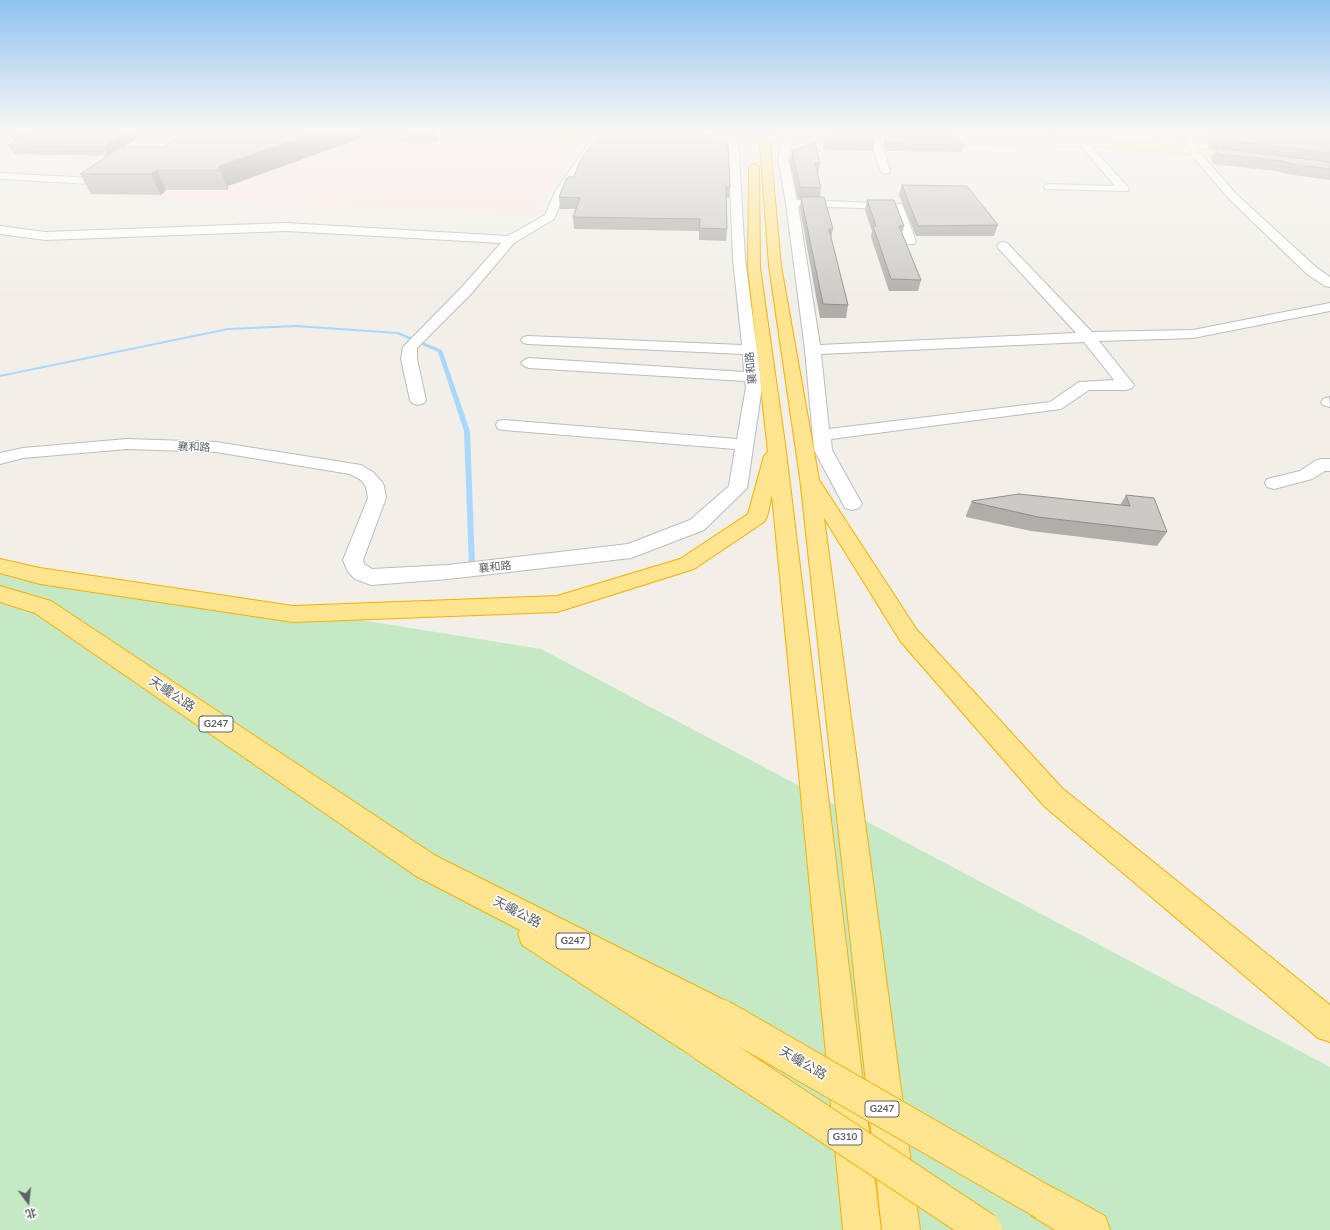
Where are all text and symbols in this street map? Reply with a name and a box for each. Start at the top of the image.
street label: 襄和路 [743,351,759,385]
street label: 襄和路 [177,440,211,454]
street label: 襄和路 [478,559,512,575]
street label: 天巉公路 [146,673,198,715]
road number: G247 [199,716,233,732]
street label: 天巉公路 [490,893,544,931]
road number: G247 [556,933,590,949]
street label: 天巉公路 [777,1043,829,1083]
road number: G247 [865,1101,899,1117]
road number: G310 [828,1129,862,1145]
north arrow [8,1182,48,1222]
text: 北 [24,1206,38,1222]

